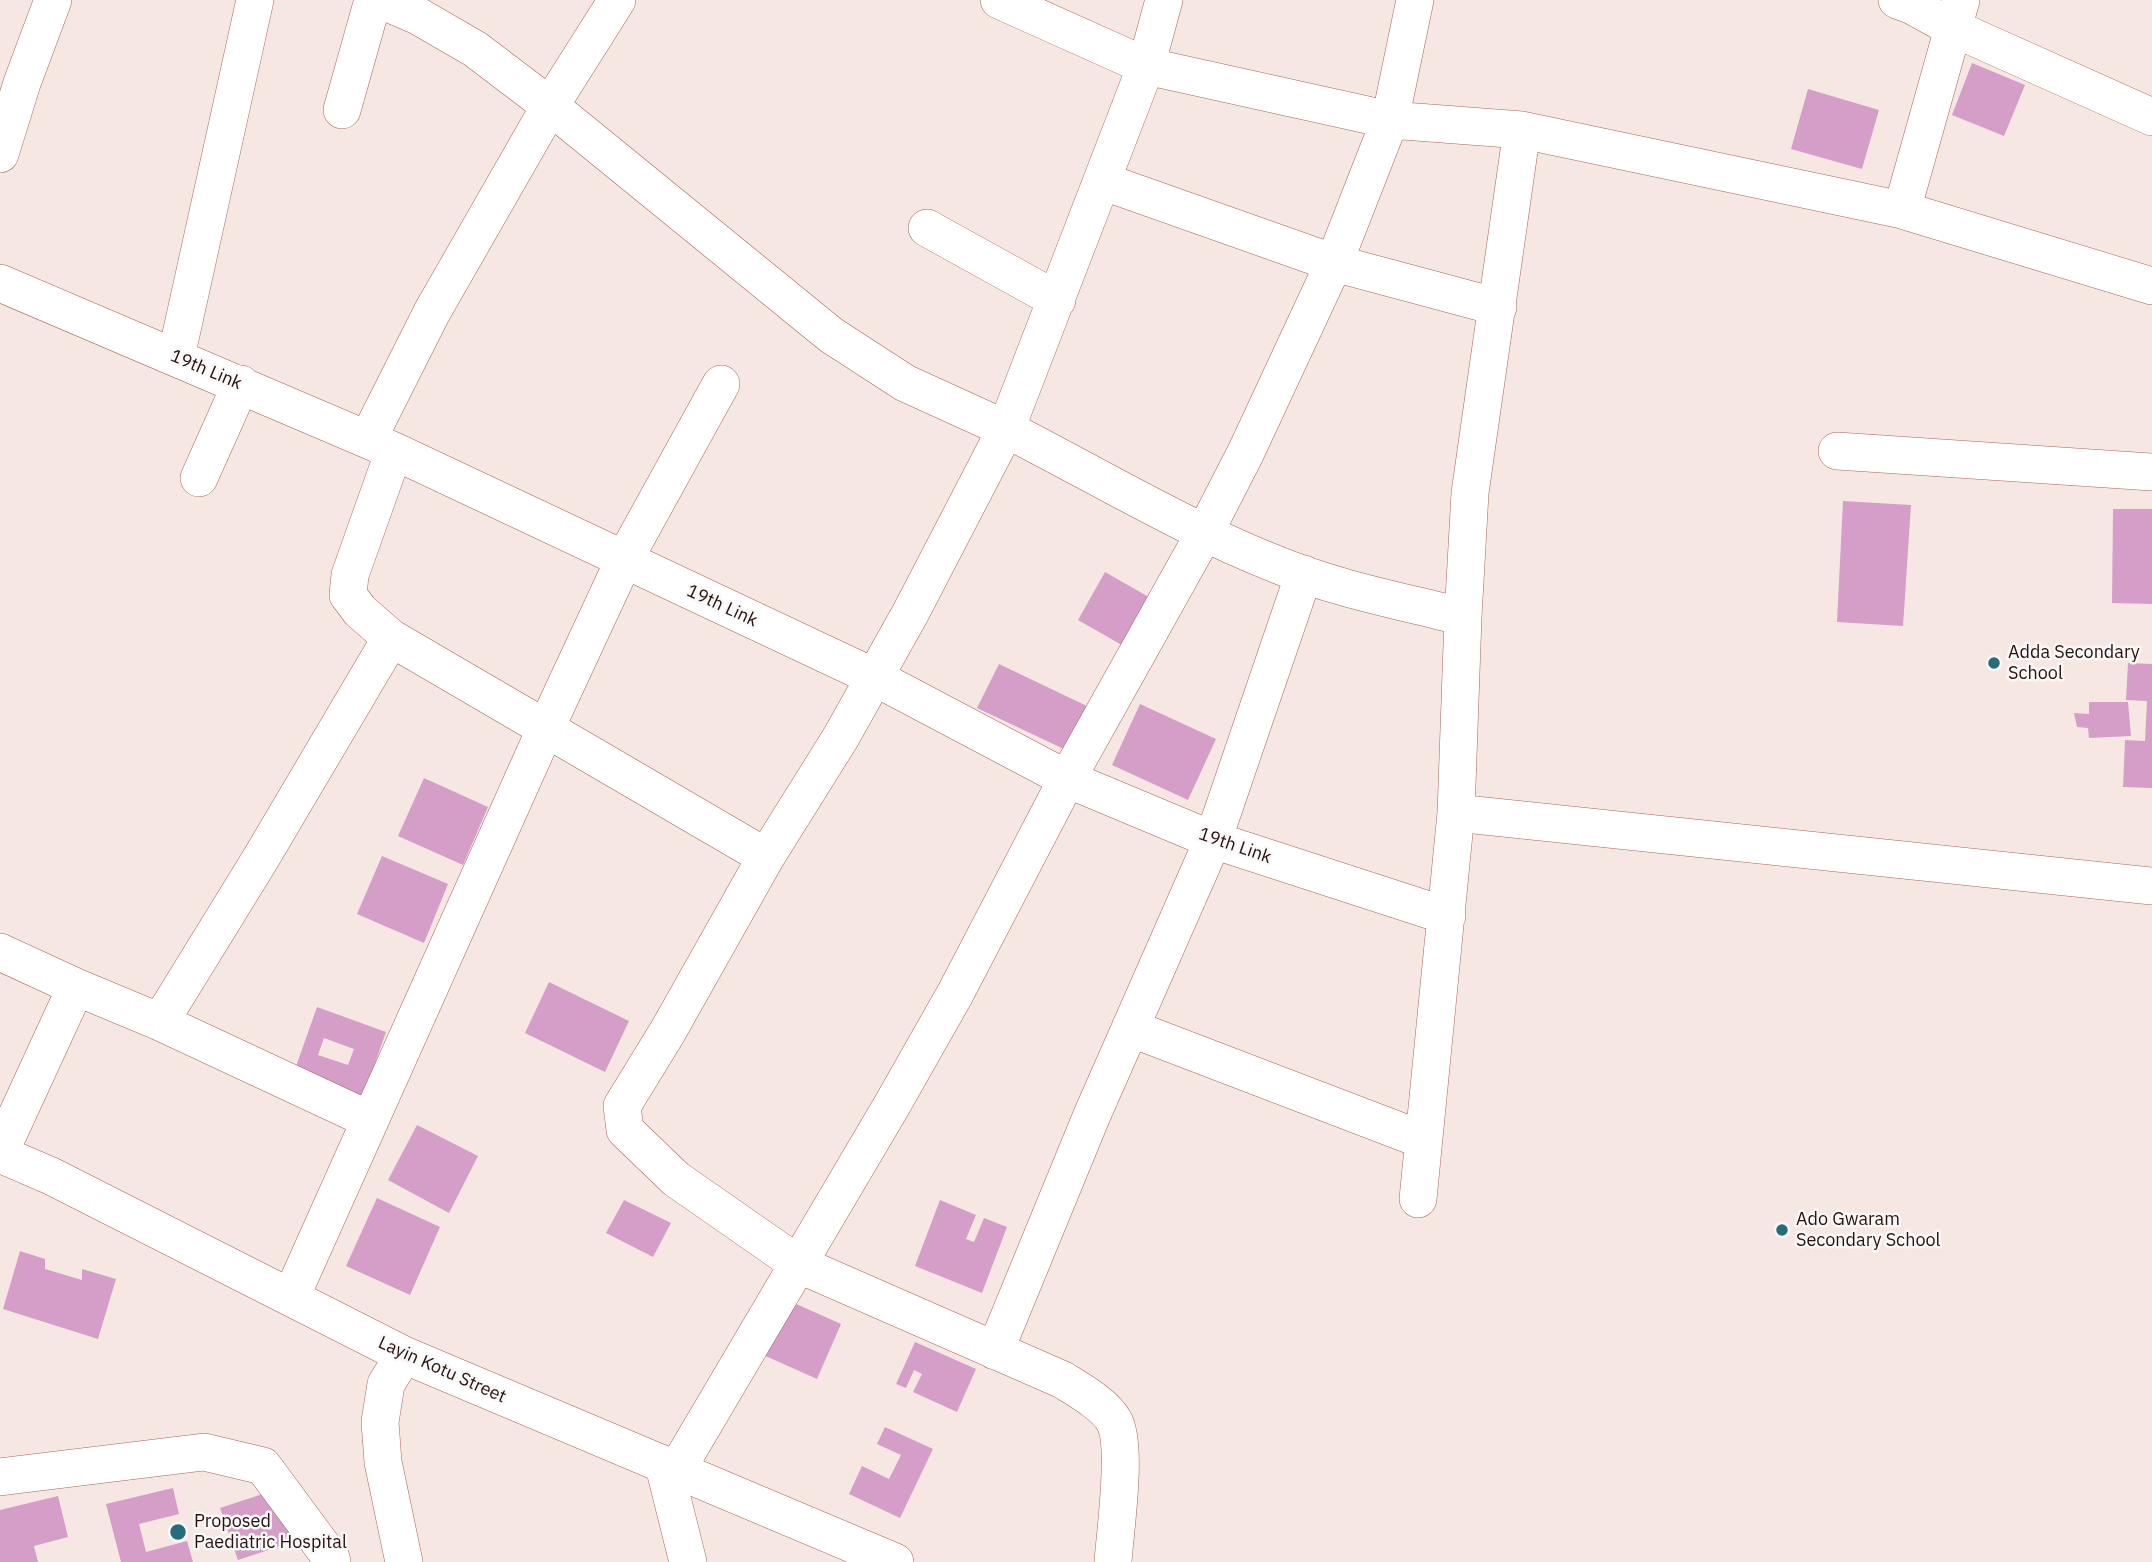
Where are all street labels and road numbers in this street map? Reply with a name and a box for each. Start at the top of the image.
street label: 19th Link [167,345,245,395]
street label: 19th Link [683,580,761,632]
street label: 19th Link [1196,823,1274,869]
street label: Layin Kotu Street [375,1332,509,1408]

